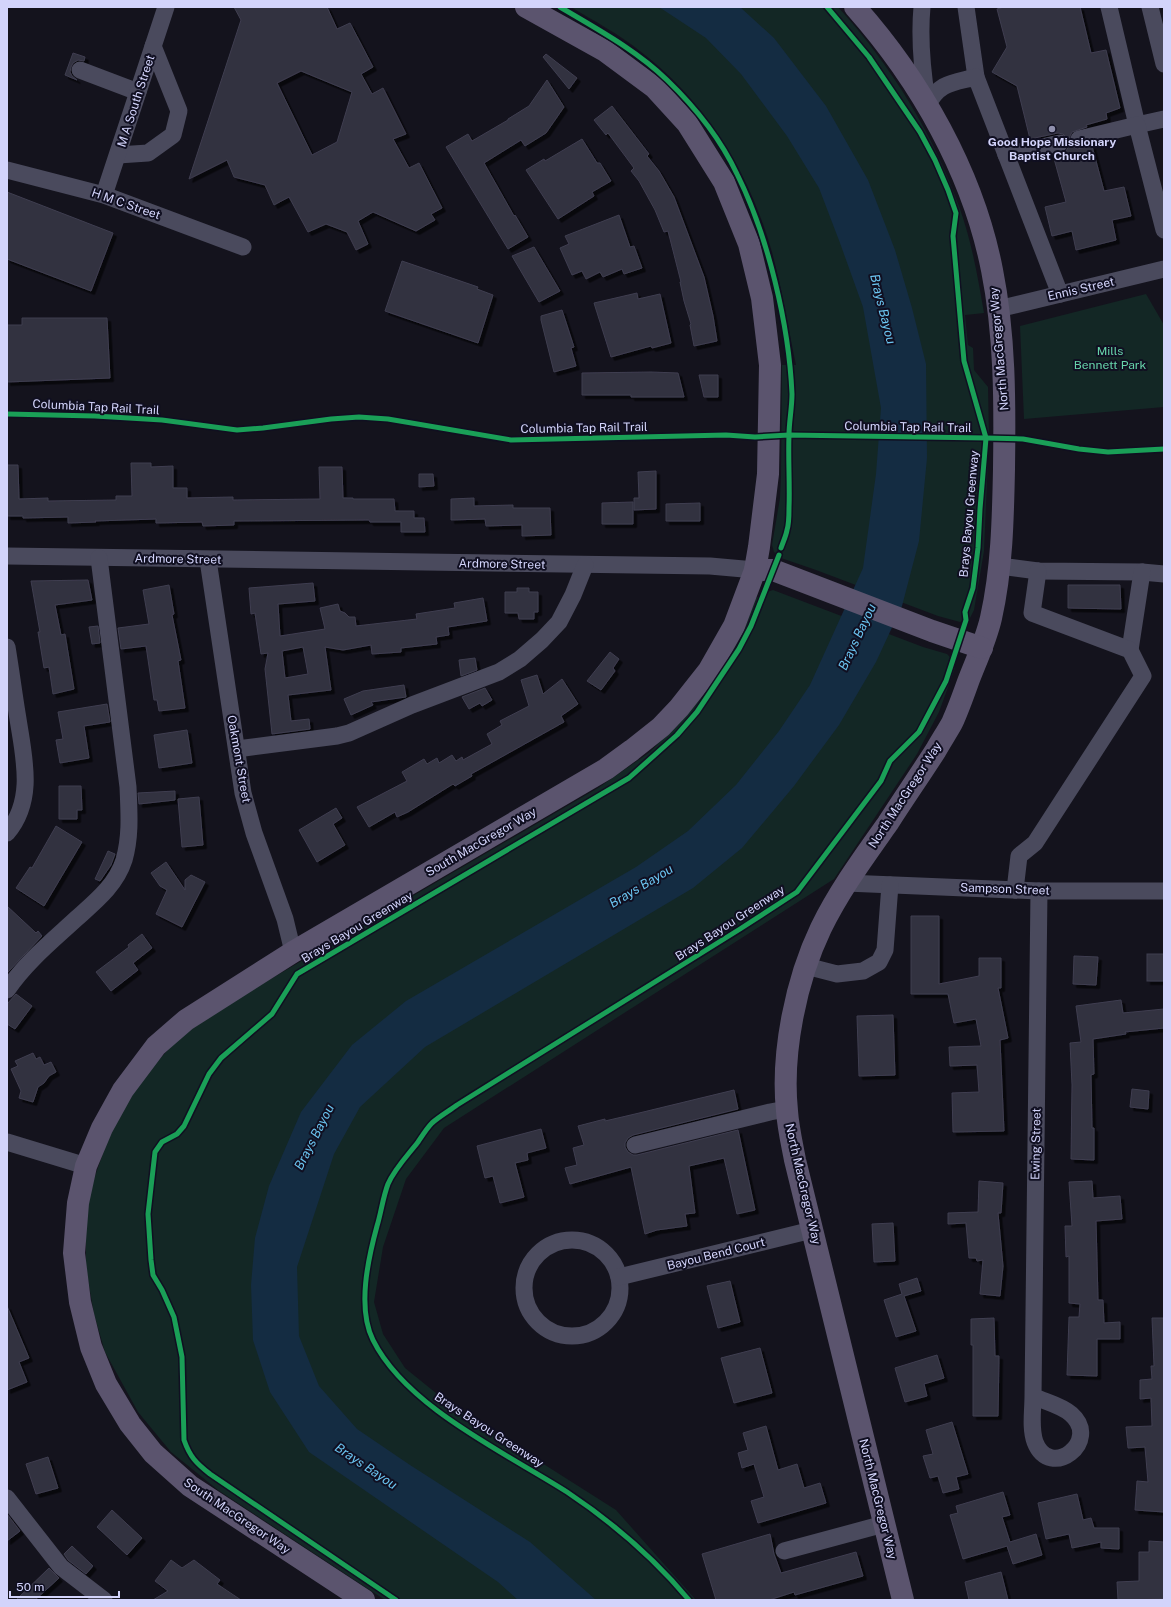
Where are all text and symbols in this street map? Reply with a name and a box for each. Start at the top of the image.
street label: M A South Street [114,53,158,149]
marker: Good Hope Missionary Baptist Church [1047,124,1057,134]
place label: Good Hope Missionary Baptist Church [988,135,1116,163]
street label: H M C Street [90,186,163,222]
water label: Brays Bayou [867,272,899,346]
street label: Ennis Street [1046,274,1116,303]
street label: North MacGregor Way [987,286,1011,411]
park label: Mills Bennett Park [1074,344,1147,372]
street label: Columbia Tap Rail Trail [32,397,160,417]
street label: Columbia Tap Rail Trail [844,419,972,435]
street label: Columbia Tap Rail Trail [520,420,648,436]
street label: Brays Bayou Greenway [956,449,982,578]
street label: Ardmore Street [134,551,222,567]
street label: Ardmore Street [458,556,546,572]
water label: Brays Bayou [835,601,879,673]
street label: Oakmont Street [224,714,254,804]
street label: North MacGregor Way [865,739,945,851]
street label: South MacGregor Way [423,804,539,879]
water label: Brays Bayou [606,861,676,911]
street label: Sampson Street [960,880,1050,898]
street label: Brays Bayou Greenway [673,882,788,964]
street label: Brays Bayou Greenway [299,888,416,966]
water label: Brays Bayou [291,1102,337,1172]
street label: Ewing Street [1028,1108,1044,1180]
street label: North MacGregor Way [782,1122,824,1246]
street label: Bayou Bend Court [666,1235,767,1273]
street label: Brays Bayou Greenway [432,1389,547,1471]
street label: North MacGregor Way [856,1437,900,1561]
water label: Brays Bayou [332,1440,400,1492]
street label: South MacGregor Way [181,1475,293,1557]
scale bar [10,1573,119,1599]
text: 50 m [16,1580,44,1594]

